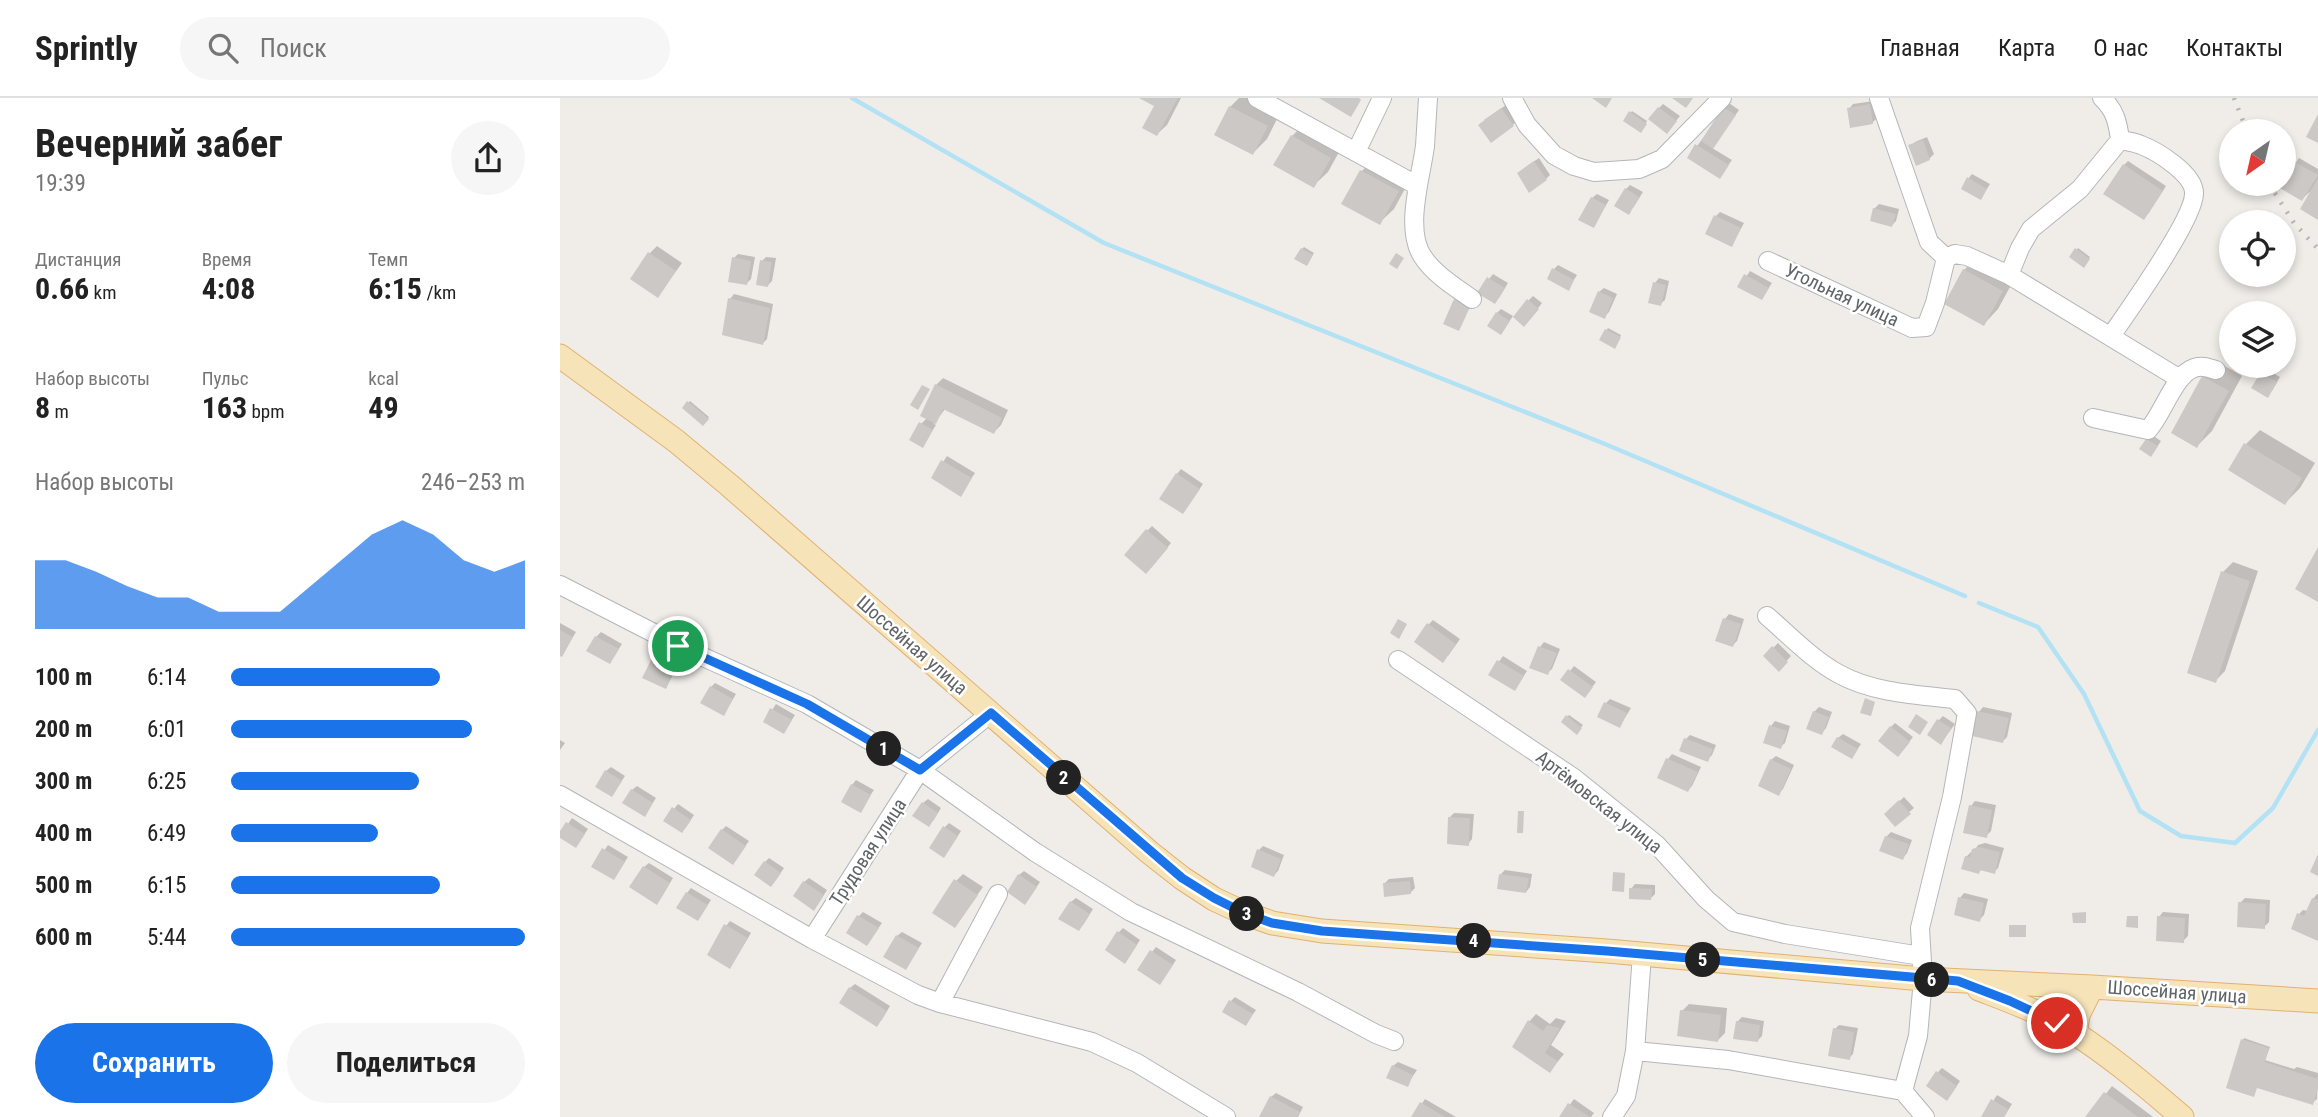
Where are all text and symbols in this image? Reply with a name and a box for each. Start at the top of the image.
search box [180,17,670,80]
text: Sprintly [35,29,138,68]
icon: search [204,29,242,67]
text: Поиск [260,33,327,63]
text: Главная [1880,34,1960,62]
text: Карта [1998,34,2055,62]
text: О нас [2093,34,2148,62]
text: Контакты [2186,34,2283,62]
north arrow [2219,119,2296,196]
map controls [2219,119,2296,378]
button: share [451,121,525,195]
text: Вечерний забег [35,122,282,166]
text: 19:39 [35,170,86,197]
button: locate [2219,210,2296,287]
text: Дистанция [35,248,122,271]
text: Время [202,248,252,271]
text: Темп [368,248,408,271]
street label: Угольная улица [1782,259,1902,331]
text: 0.66 [35,271,89,306]
text: 4:08 [202,271,255,306]
text: 6:15 [368,271,422,306]
text: km [89,281,116,304]
text: /km [422,281,456,304]
button: layers [2219,301,2296,378]
text: Набор высоты [35,367,150,390]
text: Пульс [202,367,249,390]
text: kcal [368,367,399,390]
text: 8 [35,390,50,425]
text: 163 [202,390,247,425]
text: 49 [368,390,399,425]
text: m [50,400,69,423]
text: bpm [247,400,285,423]
text: Набор высоты [35,469,174,496]
text: 246–253 m [421,469,525,496]
street label: Шоссейная улица [852,591,972,699]
pin [648,616,708,676]
icon: arrive [659,627,697,665]
text: 100 m [35,664,92,691]
text: 6:14 [147,664,186,691]
text: 200 m [35,716,92,743]
text: 6:01 [147,716,186,743]
pin: 1 [866,732,902,766]
text: 1 [879,737,888,760]
street label: Артёмовская улица [1531,746,1667,858]
pin: 2 [1046,760,1082,796]
text: 2 [1059,766,1068,789]
text: 300 m [35,768,92,795]
text: 6:25 [147,768,186,795]
street label: Трудовая улица [825,794,911,910]
text: 400 m [35,820,92,847]
text: 6:49 [147,820,186,847]
text: 500 m [35,872,92,899]
text: 6:15 [147,872,186,899]
pin: 3 [1230,896,1264,932]
text: 3 [1242,902,1251,925]
text: 600 m [35,924,92,951]
text: 5:44 [147,924,186,951]
pin: 4 [1457,924,1492,958]
text: 4 [1469,929,1478,952]
pin: 5 [1686,942,1720,978]
text: 5 [1698,948,1707,971]
pin: 6 [1914,962,1950,998]
text: 6 [1927,968,1936,991]
street label: Шоссейная улица [2107,976,2247,1008]
pin [2027,993,2087,1053]
icon: check [2038,1004,2076,1042]
button: Сохранить [35,1023,273,1103]
button: Поделиться [287,1023,525,1103]

